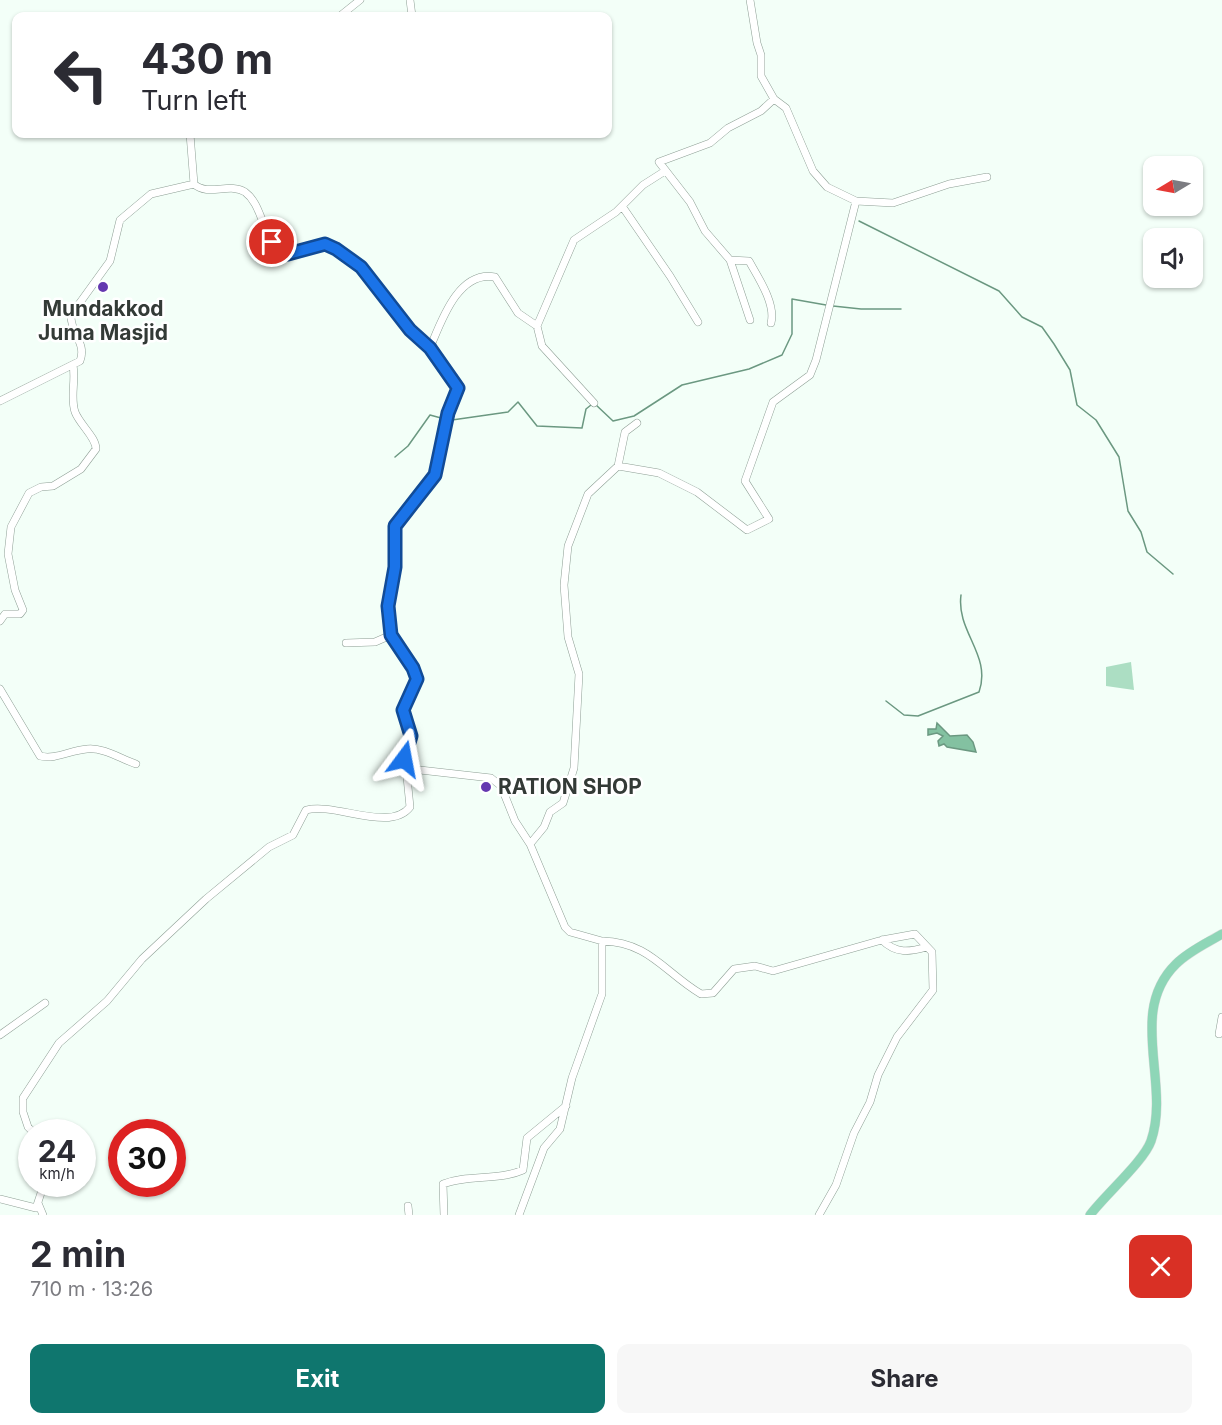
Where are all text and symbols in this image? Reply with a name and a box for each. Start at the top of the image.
text: 430 m [141,33,273,84]
icon: left [42,36,120,114]
text: Turn left [141,84,247,117]
north arrow [1143,156,1203,216]
map controls [1143,156,1203,288]
pin [246,216,297,267]
icon: arrive [255,225,288,258]
button: sound [1143,228,1203,288]
marker: Mundakkod Juma Masjid [96,280,110,294]
place label: Mundakkod Juma Masjid [38,296,168,345]
position arrow [372,727,436,791]
place label: RATION SHOP [498,774,642,799]
marker: RATION SHOP [479,780,493,794]
speed limit sign: 30 [108,1119,186,1197]
text: 24 [38,1133,76,1169]
text: km/h [39,1164,75,1183]
text: 2 min [30,1232,126,1276]
button: close [1129,1235,1192,1298]
text: 710 m · 13:26 [30,1277,153,1301]
button: Exit [30,1344,605,1413]
button: Share [617,1344,1192,1413]

